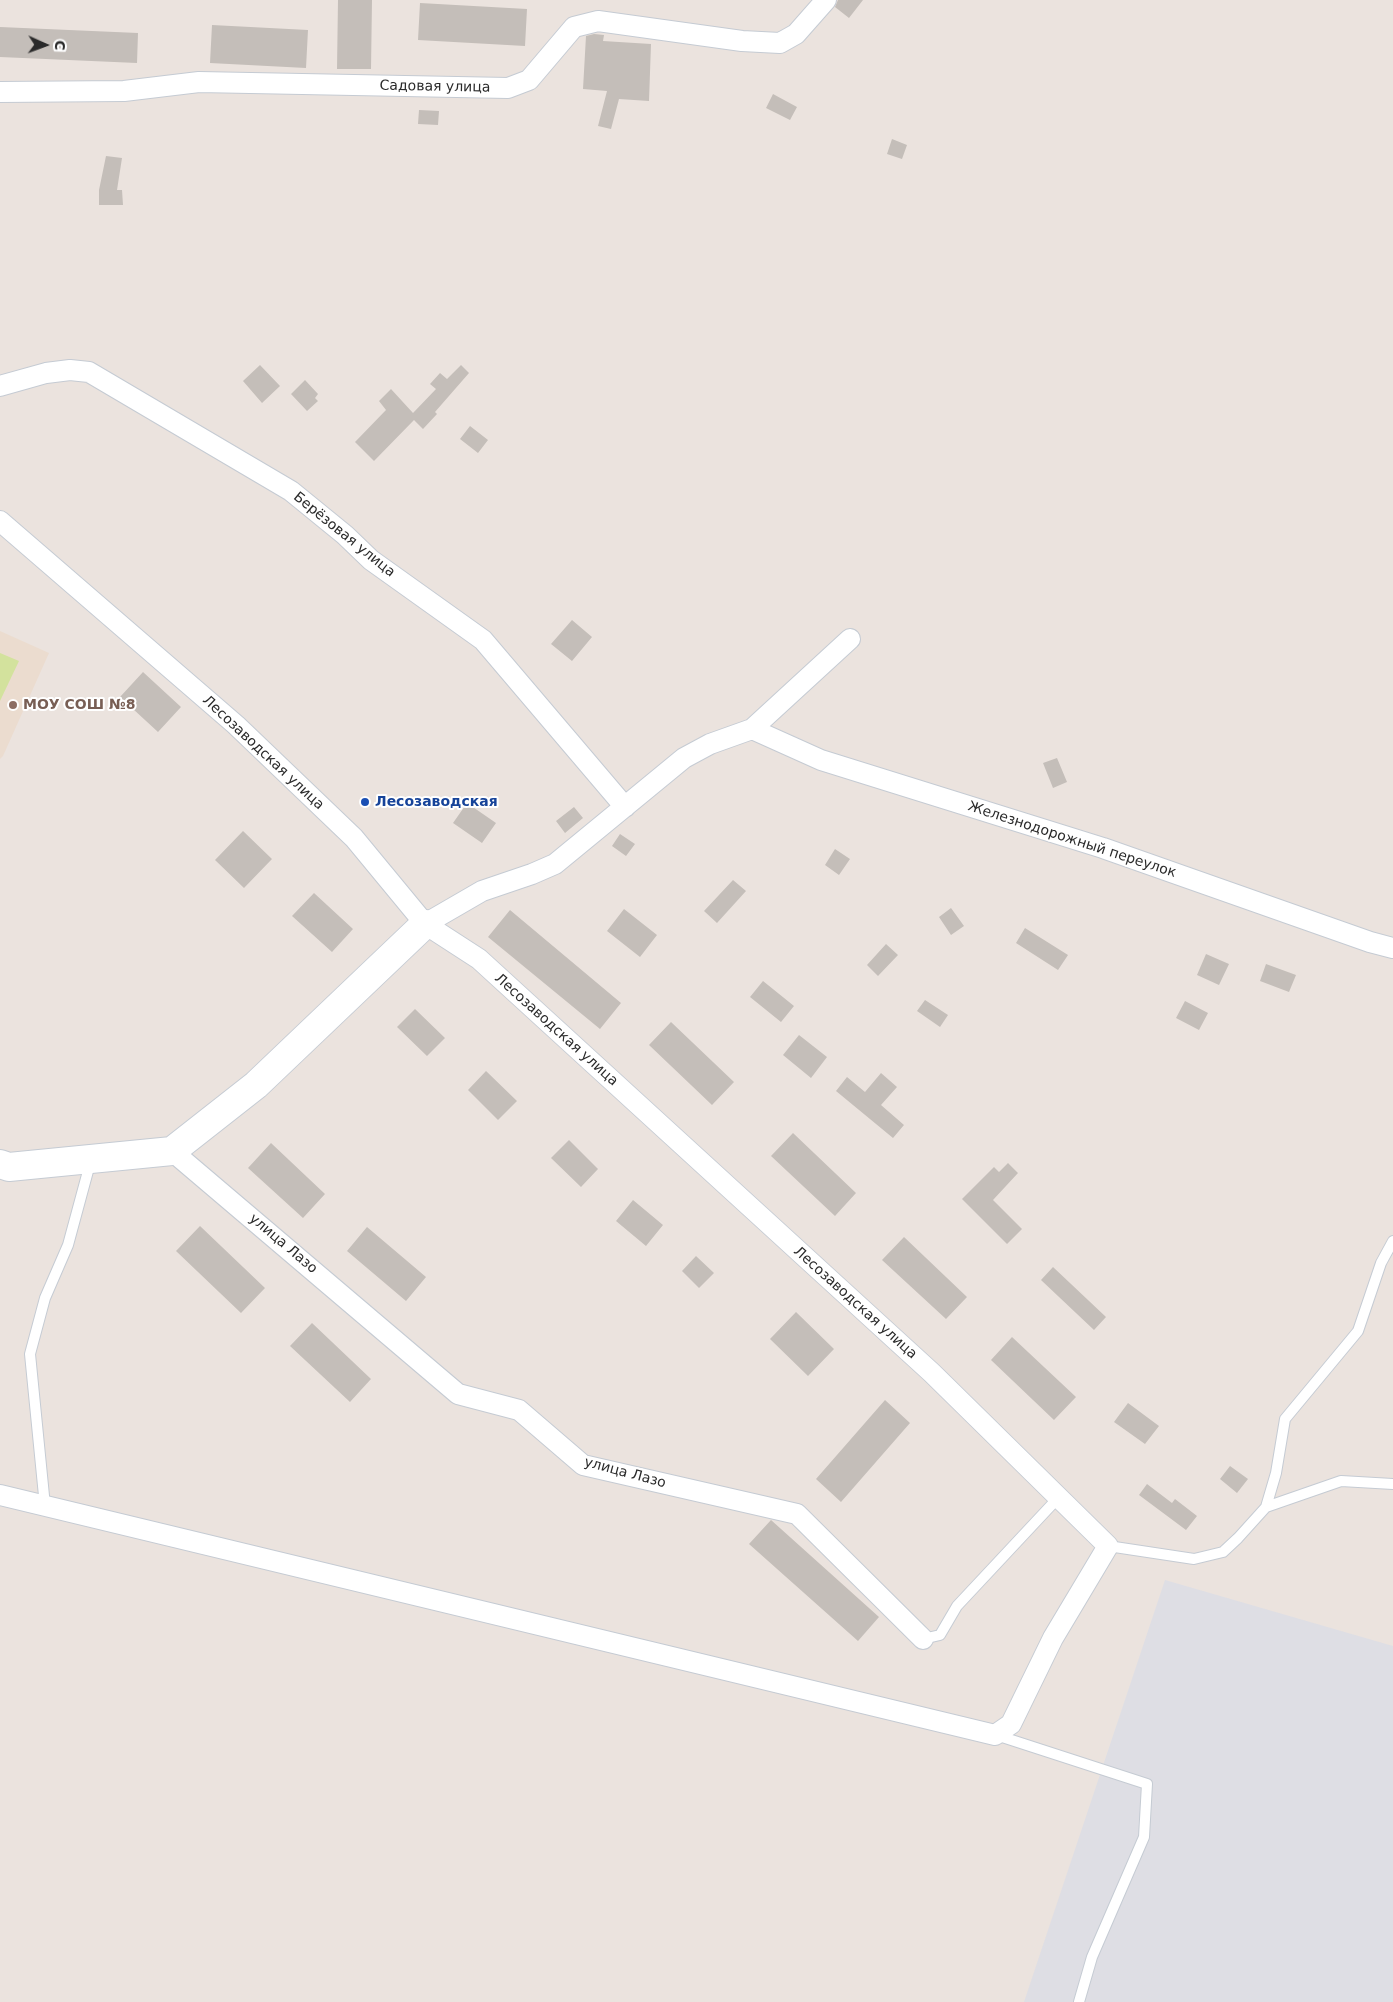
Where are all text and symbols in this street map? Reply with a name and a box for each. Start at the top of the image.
north arrow [20,20,70,70]
text: С [52,40,68,51]
street label: Садовая улица [379,78,491,96]
street label: Берёзовая улица [290,489,398,581]
street label: Лесозаводская улица [199,692,327,814]
place label: МОУ СОШ №8 [23,697,135,713]
marker: МОУ СОШ №8 [7,699,19,711]
place label: Лесозаводская [375,794,498,810]
marker: Лесозаводская [359,796,371,808]
street label: Железнодорожный переулок [966,798,1178,882]
street label: Лесозаводская улица [491,970,621,1090]
street label: улица Лазо [245,1211,321,1277]
street label: Лесозаводская улица [790,1243,920,1363]
street label: улица Лазо [582,1454,668,1492]

